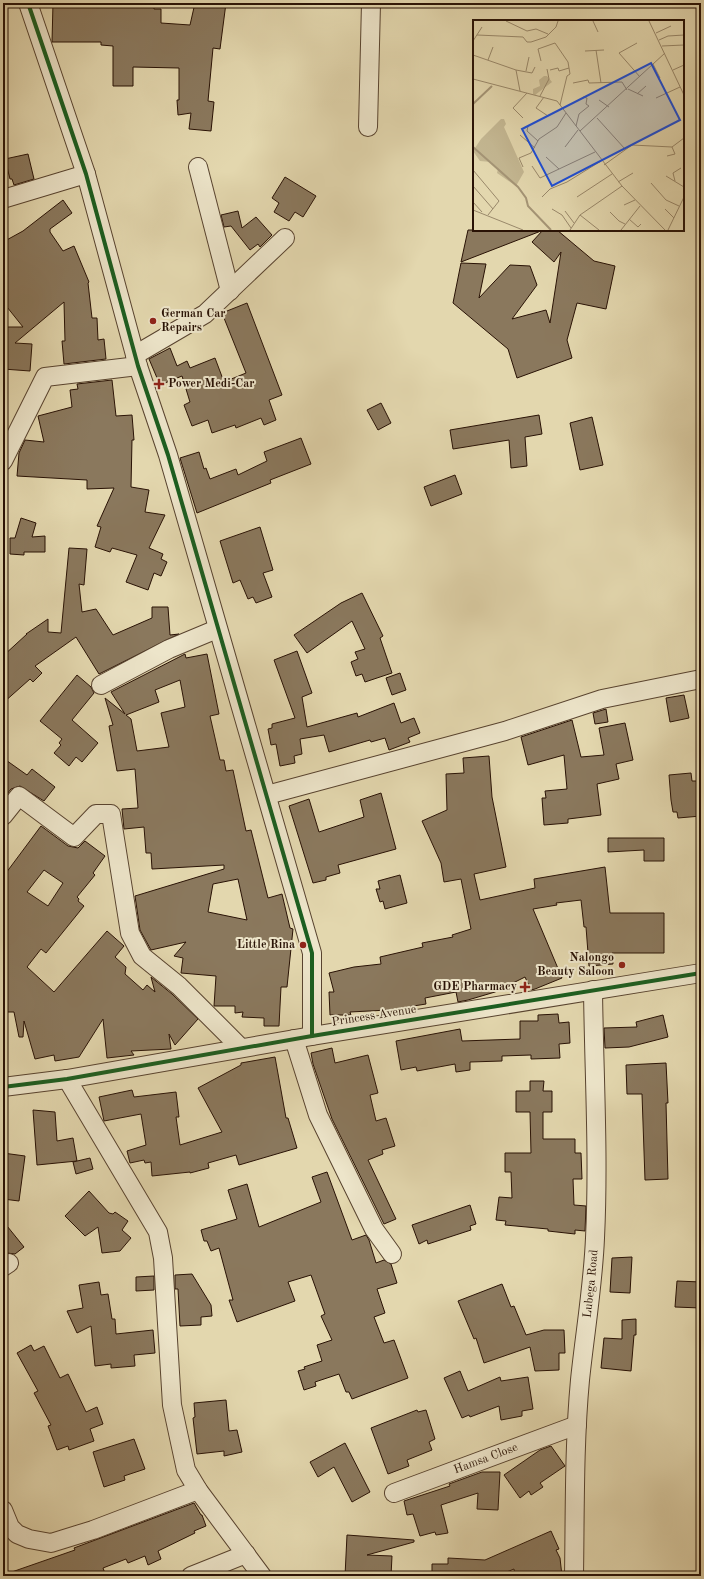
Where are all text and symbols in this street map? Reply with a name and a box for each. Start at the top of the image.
inset map [473,20,684,231]
place label: German Car Repairs [161,308,225,334]
marker: German Car Repairs [148,316,158,326]
marker: Power Medi-Car [153,378,165,390]
place label: Power Medi-Car [168,378,255,390]
place label: Little Rina [237,939,295,951]
marker: Little Rina [298,940,308,950]
place label: Nalongo Beauty Saloon [537,952,614,978]
marker: Nalongo Beauty Saloon [617,960,627,970]
place label: GDE Pharmacy [433,981,517,993]
marker: GDE Pharmacy [520,982,530,992]
street label: Princess Avenue [331,1003,418,1029]
street label: Lubega Road [582,1249,600,1319]
street label: Hamsa Close [452,1441,520,1476]

